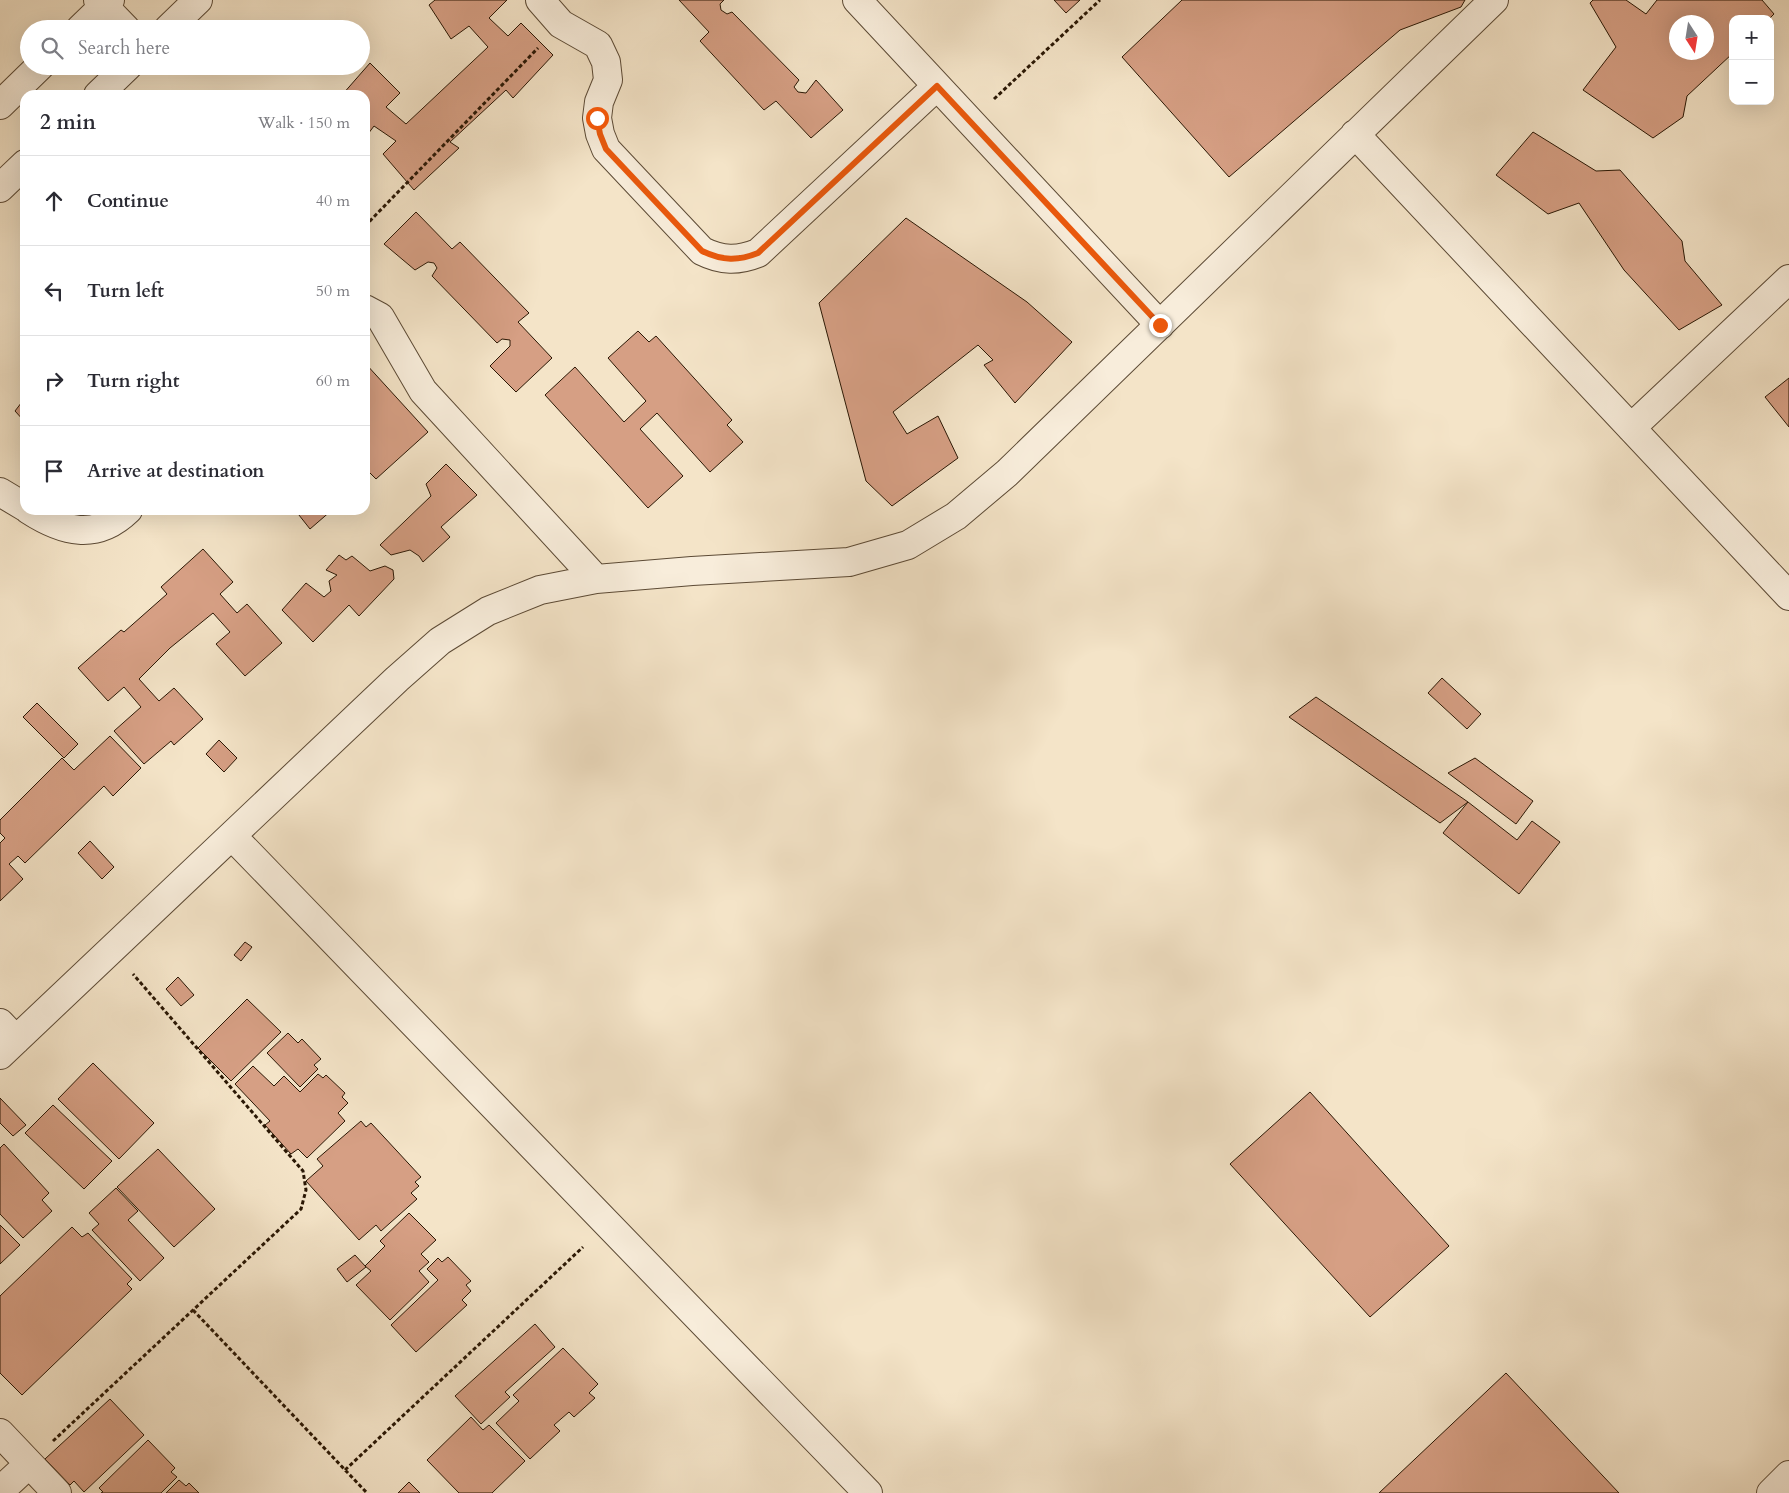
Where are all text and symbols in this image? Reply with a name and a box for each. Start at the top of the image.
north arrow [1669,15,1714,60]
map controls [1729,15,1774,105]
button: + [1729,15,1774,60]
search box [20,20,370,75]
icon: search [38,34,66,62]
text: Search here [78,35,170,61]
button: − [1729,60,1774,105]
route start [586,107,609,130]
text: 2 min [40,108,96,137]
text: Walk · 150 m [258,112,350,134]
icon: ahead [40,187,68,215]
text: Continue [87,188,169,214]
text: 40 m [316,190,350,212]
icon: left [40,277,68,305]
text: Turn left [87,278,164,304]
text: 50 m [316,280,350,302]
route end [1149,314,1172,337]
icon: right [40,367,68,395]
text: Turn right [87,368,179,394]
text: 60 m [316,370,350,392]
icon: arrive [40,457,68,485]
text: Arrive at destination [87,458,264,484]

